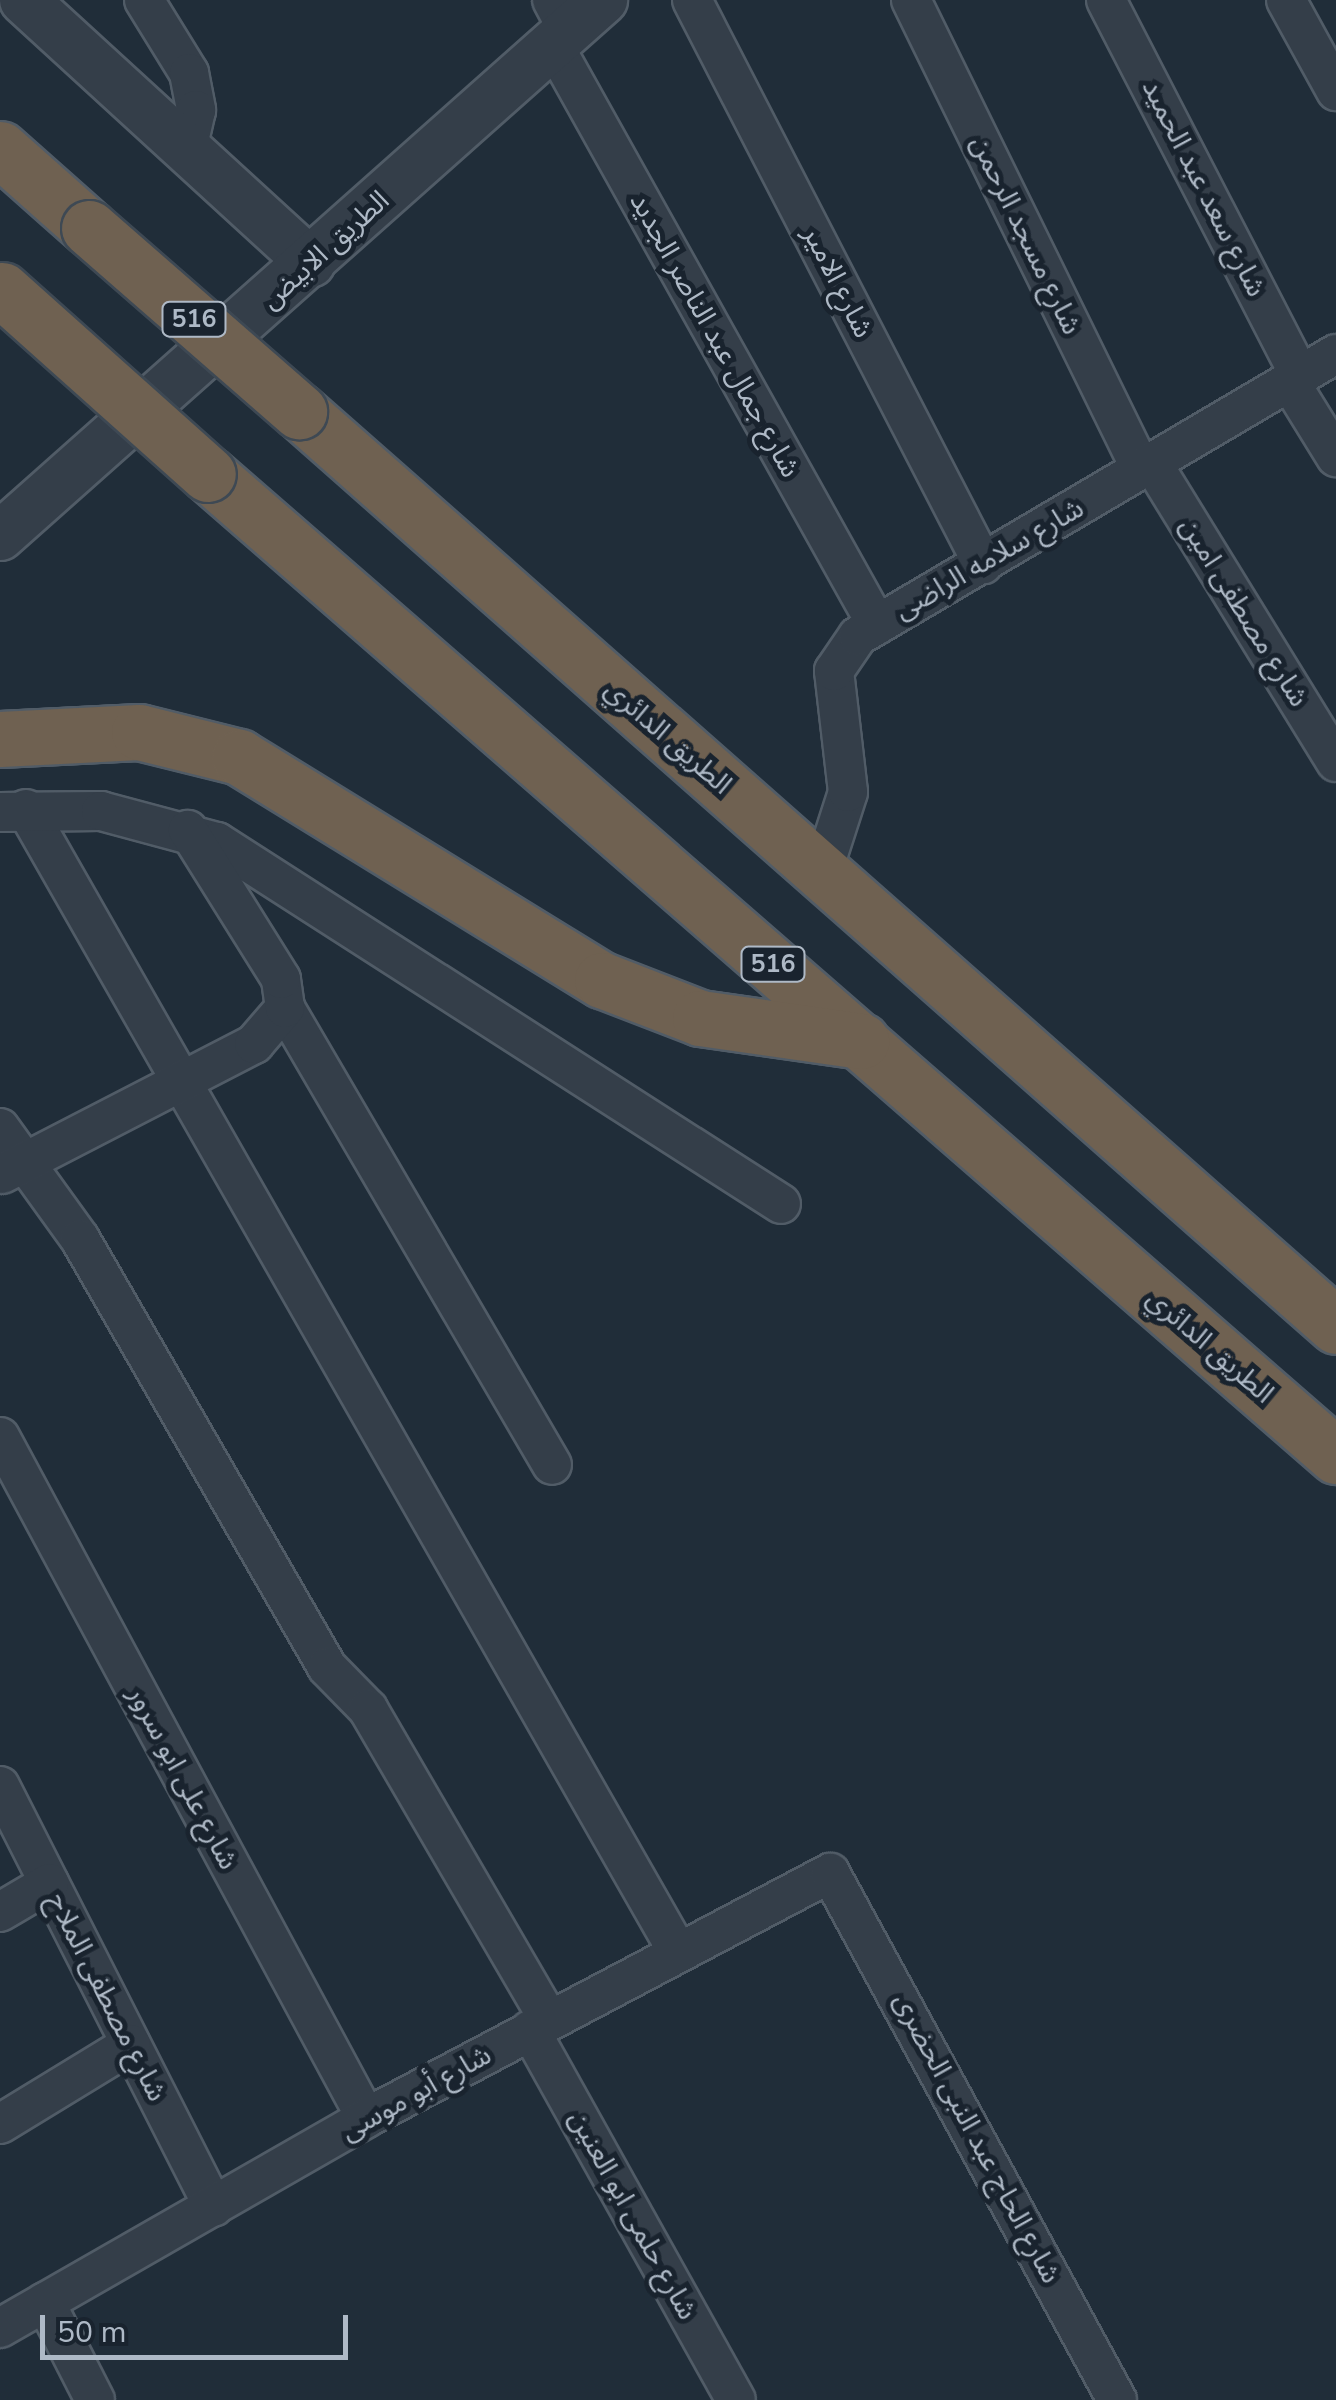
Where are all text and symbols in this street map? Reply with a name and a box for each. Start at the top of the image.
street label: شارع سعد عبد الحميد [1135,74,1273,302]
street label: شارع مسجد الرحمن [963,130,1089,340]
street label: الطريق الابيض [254,184,396,316]
street label: شارع جمال عبد الناصر الجديد [623,187,807,483]
street label: شارع الامير [796,220,880,344]
road number: 516 [162,299,226,339]
street label: شارع سلامه الراضى [888,491,1090,627]
street label: شارع مصطفى امين [1172,511,1316,713]
street label: الطريق الدائري [597,673,739,801]
road number: 516 [740,944,806,984]
street label: الطريق الدائري [1139,1282,1281,1410]
street label: شارع على ابو سرور [121,1681,245,1875]
street label: شارع مصطفى الملاح [40,1887,174,2107]
street label: شارع الحاج عبد النبى الحضرى [886,1987,1068,2289]
street label: شارع أبو موسى [335,2038,497,2148]
street label: شارع حلمى ابو العنين [562,2104,704,2326]
scale bar [45,2295,352,2357]
text: 50 m [57,2312,126,2353]

